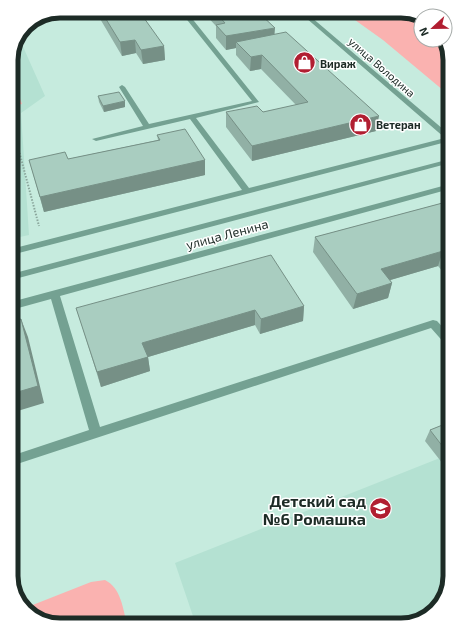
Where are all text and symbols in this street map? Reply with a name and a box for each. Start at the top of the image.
north arrow [413,8,453,48]
text: N [416,26,431,38]
street label: улица Володина [345,35,418,100]
shop icon: Вираж [292,50,318,76]
place label: Вираж [320,57,356,70]
shop icon: Ветеран [348,111,374,137]
place label: Ветеран [376,118,421,131]
street label: улица Ленина [184,215,270,253]
place label: Детский сад №6 Ромашка [263,491,366,528]
school or university icon: Детский сад №6 Ромашка [368,496,394,522]

